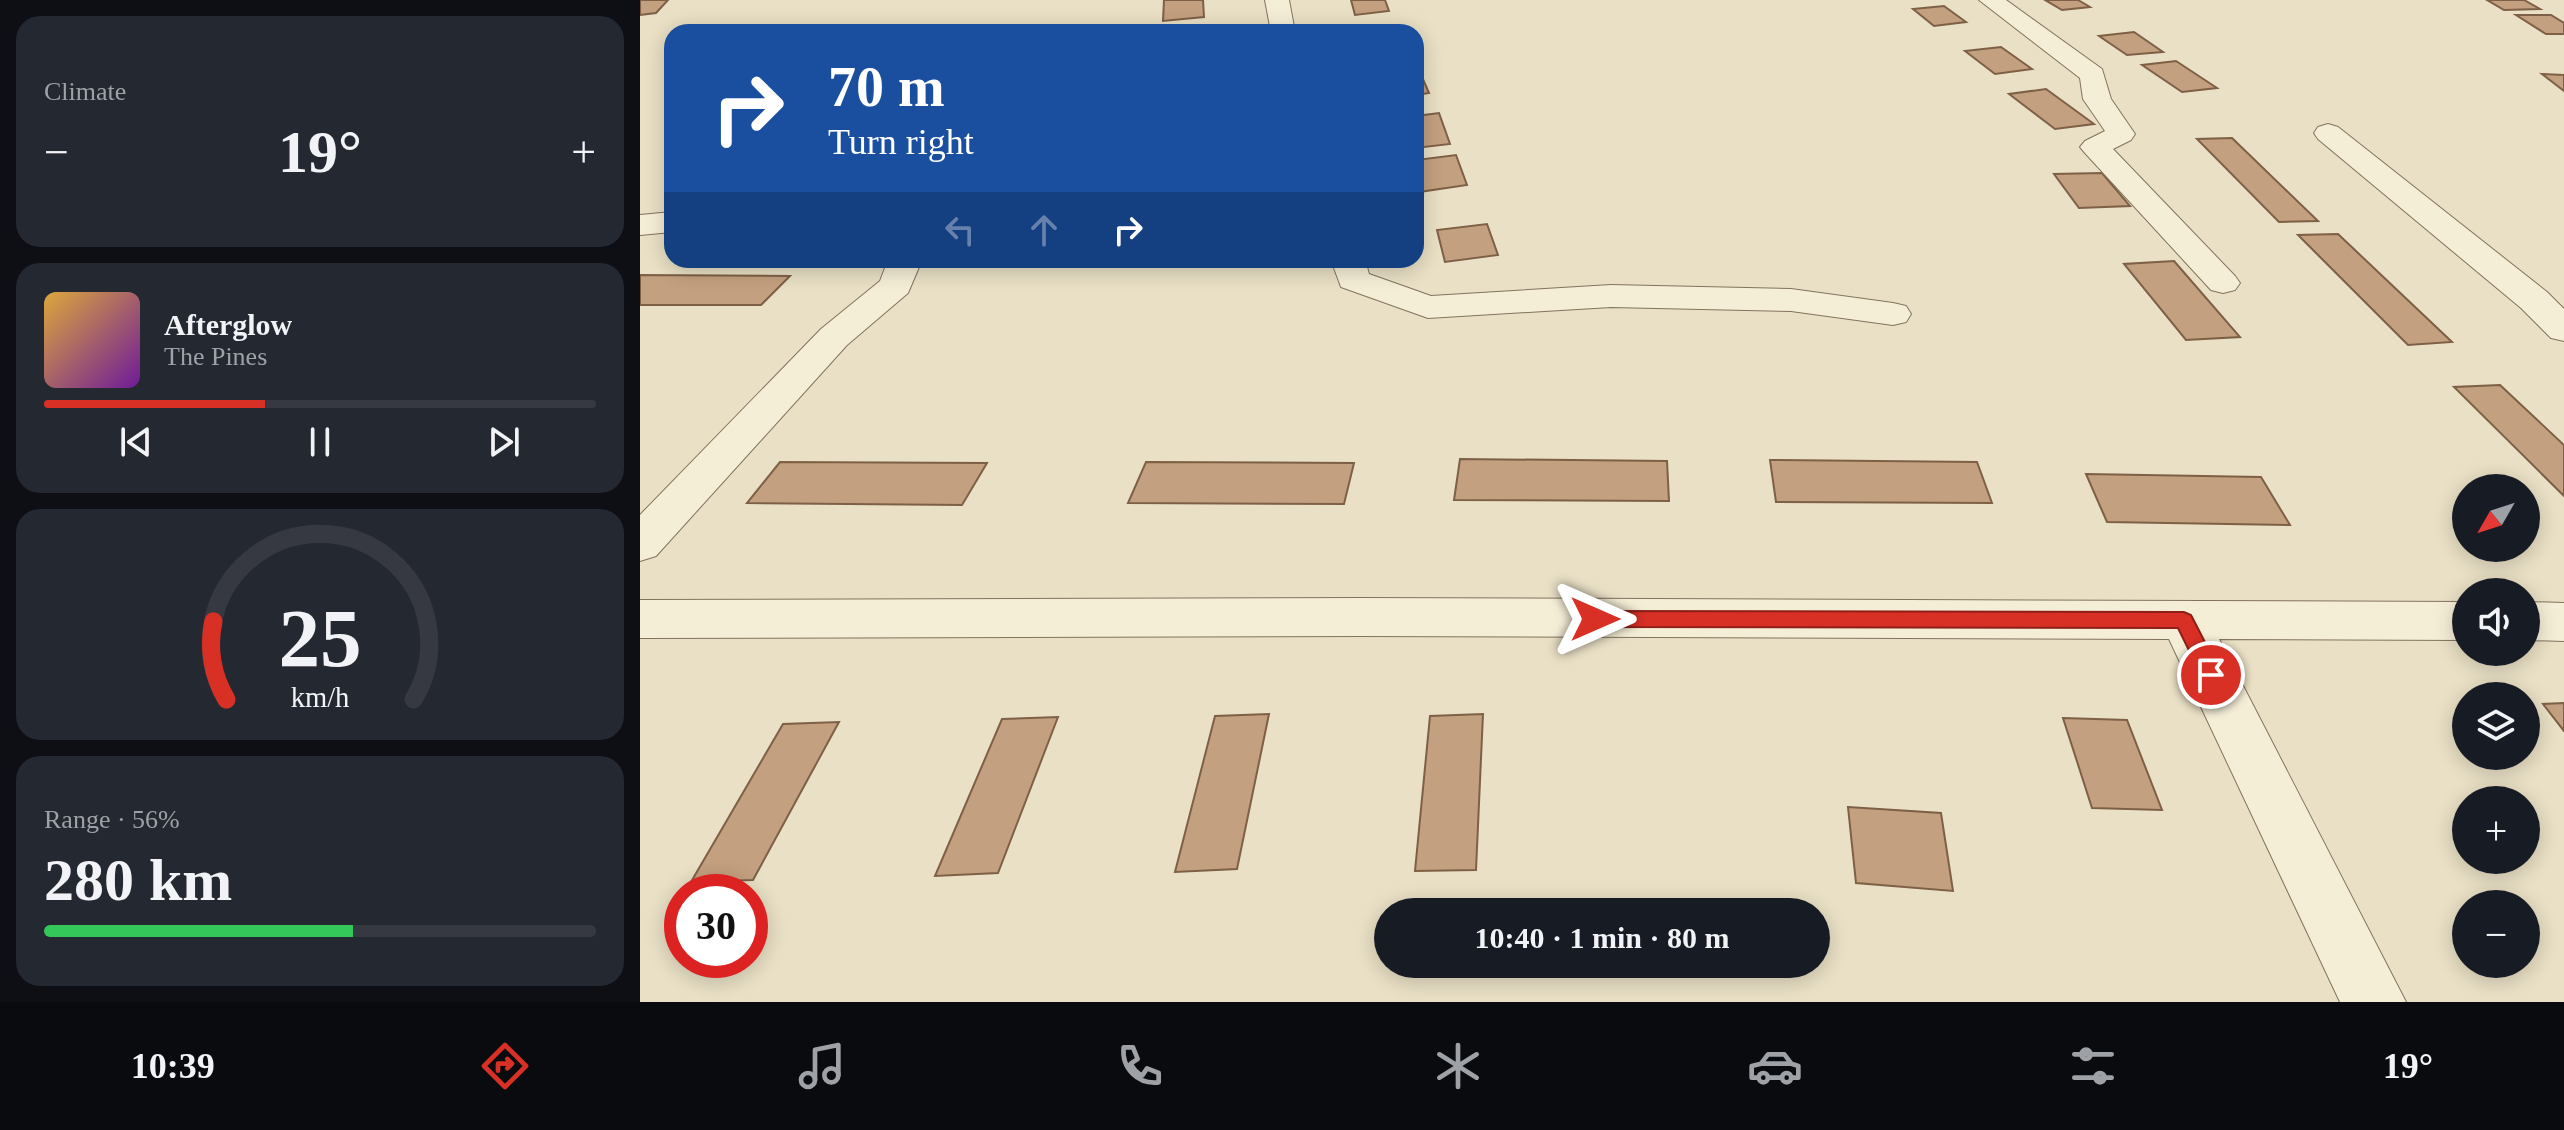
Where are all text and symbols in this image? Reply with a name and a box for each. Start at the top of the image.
icon: right [696,56,800,160]
text: 70 m [828,56,945,118]
text: Climate [44,77,126,106]
text: 19° [278,119,362,185]
text: Turn right [828,122,974,162]
text: − [44,128,69,177]
text: + [571,128,596,177]
icon: left [938,208,982,252]
icon: ahead [1022,208,1066,252]
icon: right [1106,208,1150,252]
text: Afterglow [164,308,292,341]
text: The Pines [164,342,267,371]
icon: previous [114,420,158,464]
icon: pause [298,420,342,464]
icon: next [482,420,526,464]
north arrow [2452,474,2540,562]
map controls [2452,474,2540,978]
position arrow [1553,577,1637,661]
button: sound [2452,578,2540,666]
text: 25 [278,592,362,684]
pin [2177,641,2245,709]
icon: arrive [2189,653,2233,697]
text: km/h [291,682,349,713]
button: layers [2452,682,2540,770]
button: + [2452,786,2540,874]
text: Range · 56% [44,805,180,834]
text: 280 km [44,847,232,913]
speed limit sign: 30 [664,874,768,978]
button: − [2452,890,2540,978]
text: 10:40 · 1 min · 80 m [1475,921,1730,954]
icon: directions [477,1038,533,1094]
icon: music [794,1038,850,1094]
icon: phone [1112,1038,1168,1094]
icon: climate [1430,1038,1486,1094]
icon: car [1747,1038,1803,1094]
icon: filters [2065,1038,2121,1094]
text: 10:39 [131,1046,215,1086]
text: 19° [2383,1046,2433,1086]

